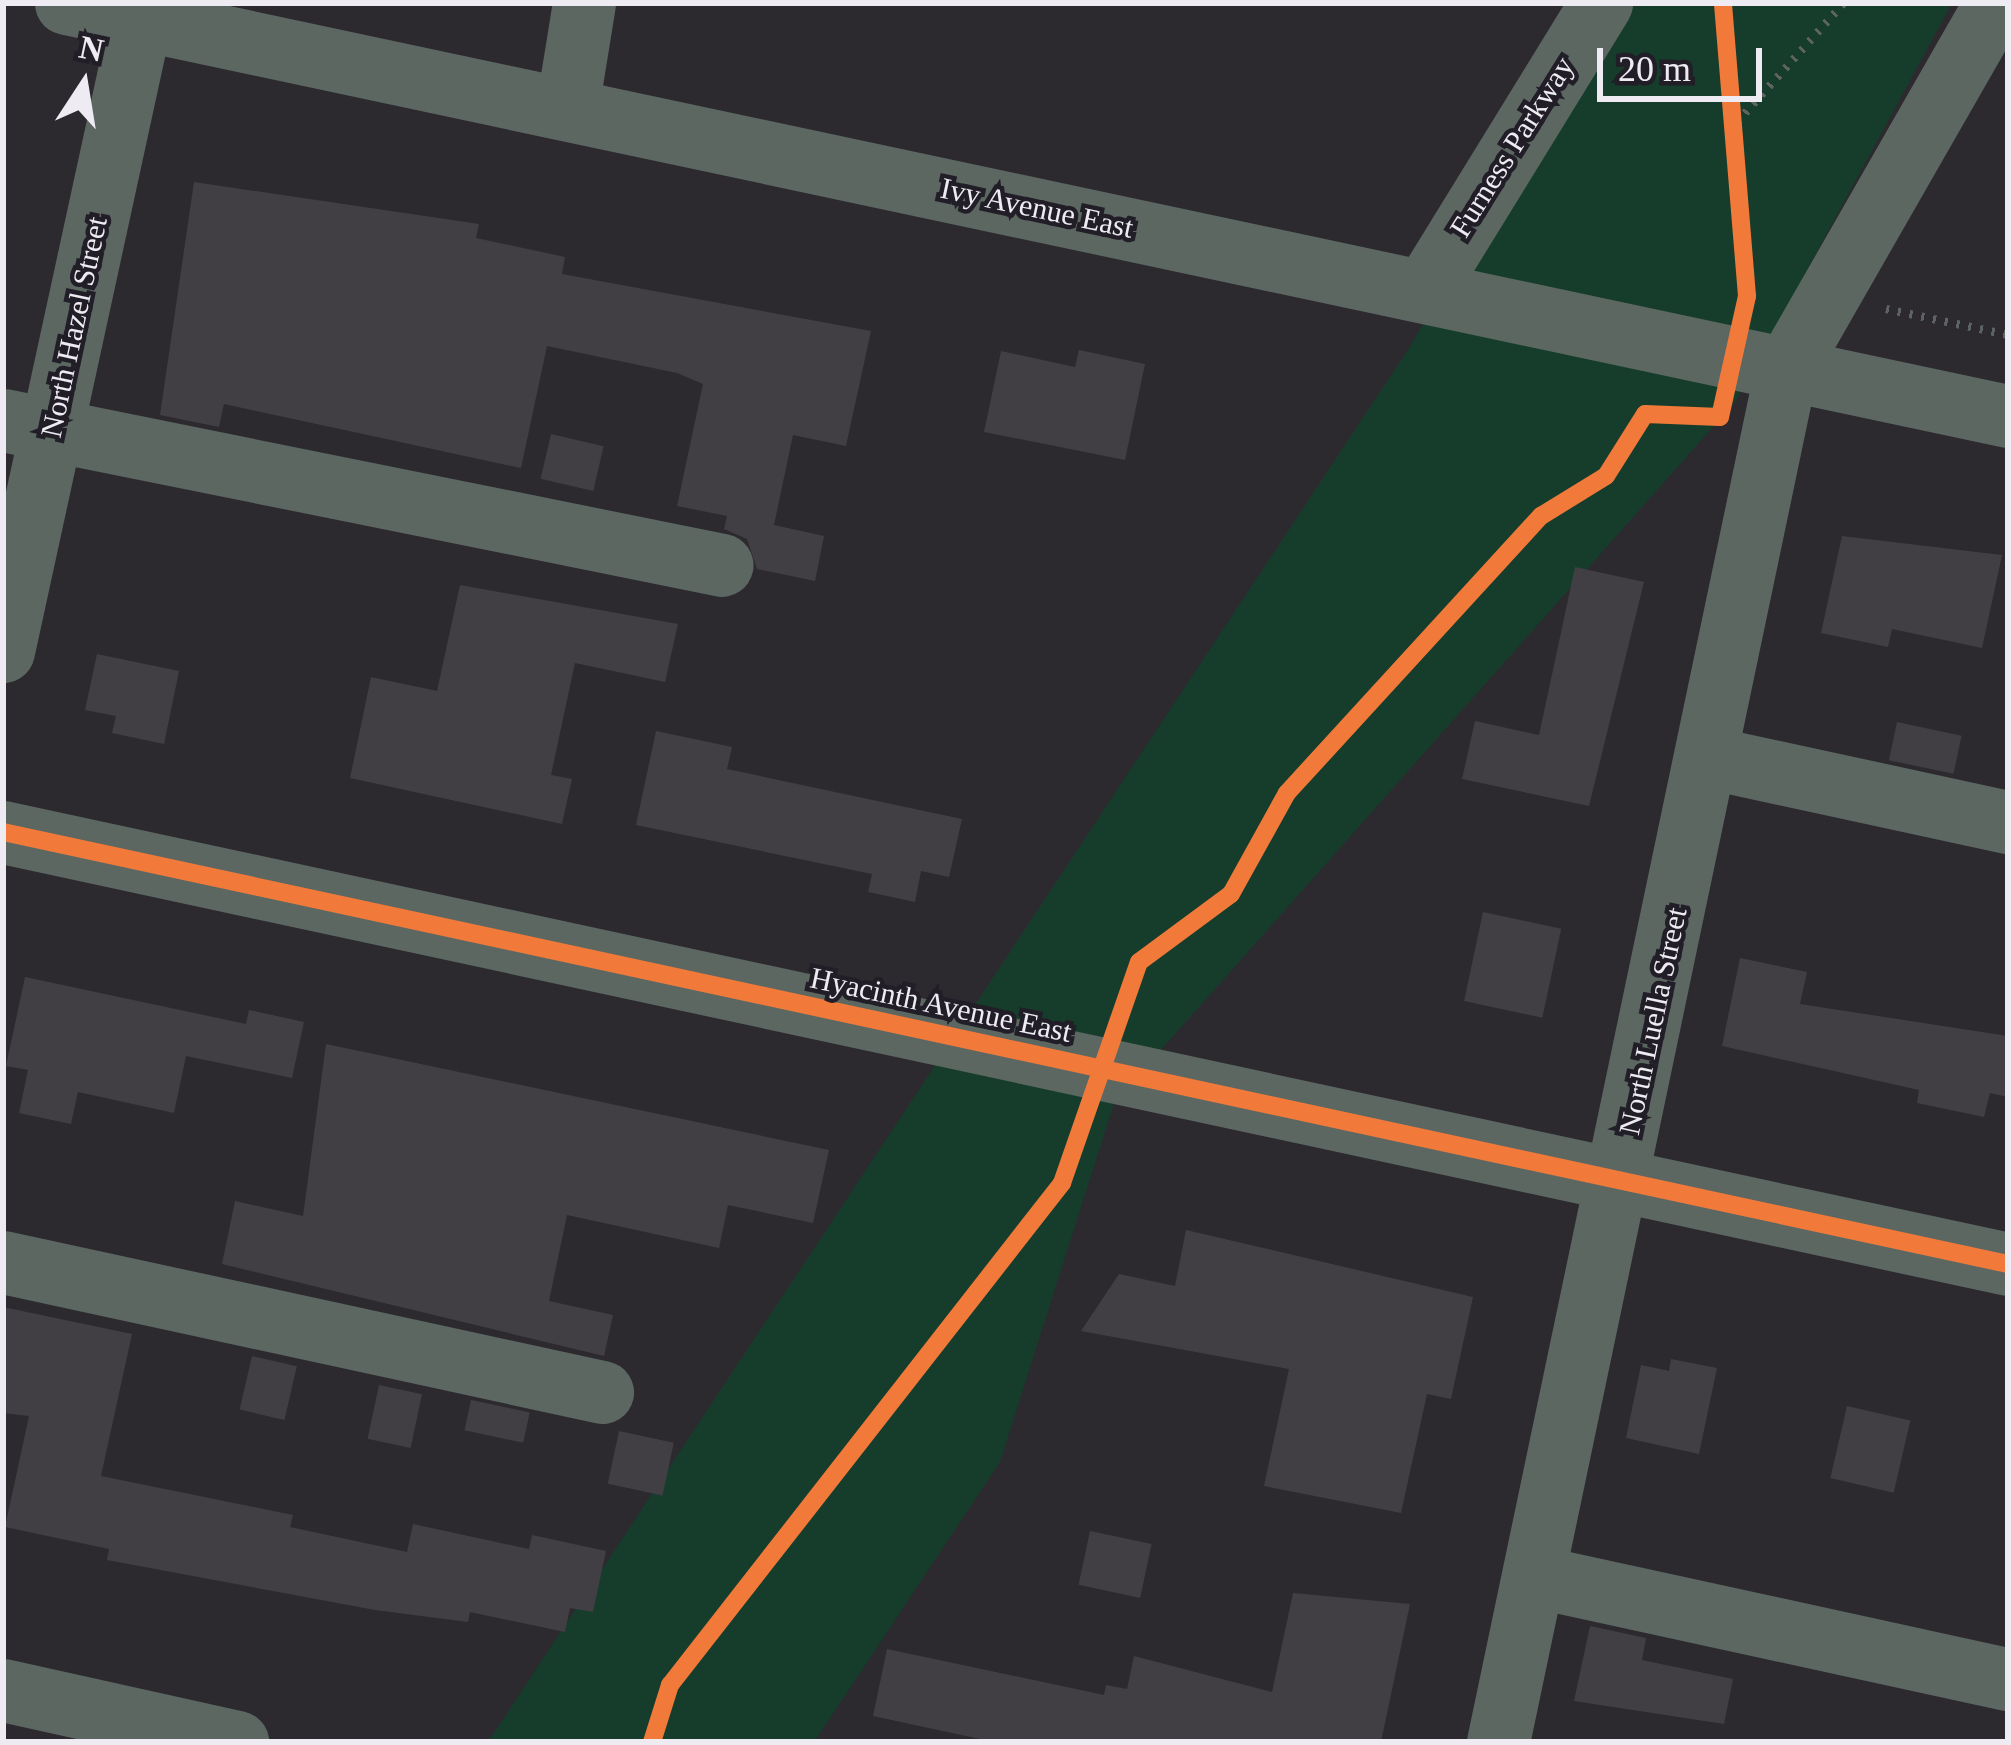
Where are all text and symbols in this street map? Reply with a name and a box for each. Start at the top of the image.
north arrow [24,24,144,144]
scale bar [1603,24,1768,98]
text: N [76,29,107,69]
text: 20 m [1618,49,1691,89]
street label: Furness Parkway [1442,50,1582,244]
street label: Ivy Avenue East [937,170,1137,246]
street label: North Hazel Street [33,213,115,441]
street label: North Luella Street [1611,904,1695,1138]
street label: Hyacinth Avenue East [806,960,1076,1050]

